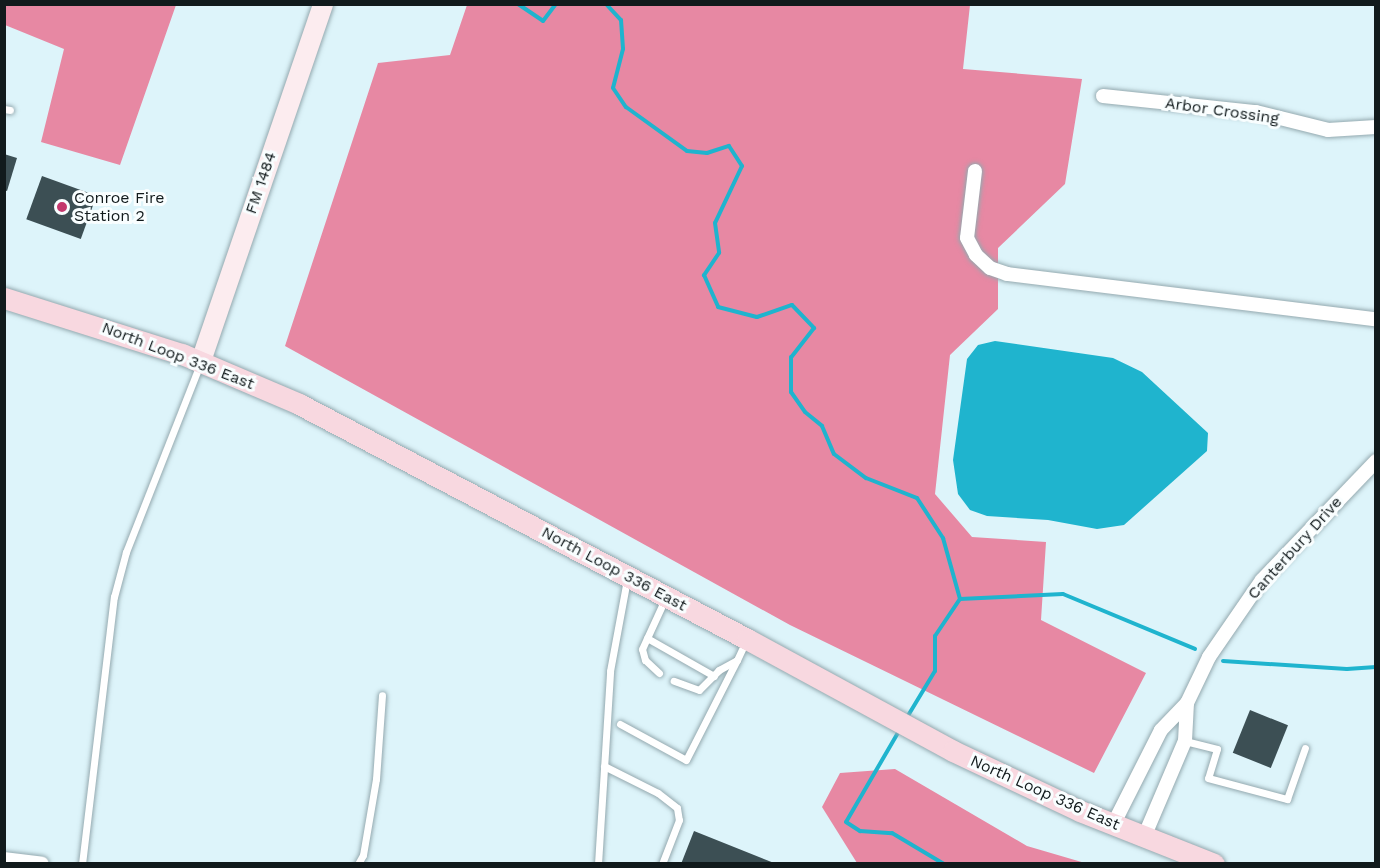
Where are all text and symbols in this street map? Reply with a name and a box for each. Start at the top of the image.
street label: Arbor Crossing [1164,93,1280,129]
street label: FM 1484 [241,149,281,217]
place label: Conroe Fire Station 2 [74,188,165,226]
marker: Conroe Fire Station 2 [55,200,69,214]
street label: North Loop 336 East [99,318,257,394]
street label: Canterbury Drive [1244,492,1346,604]
street label: North Loop 336 East [538,523,690,615]
street label: North Loop 336 East [967,751,1123,835]

